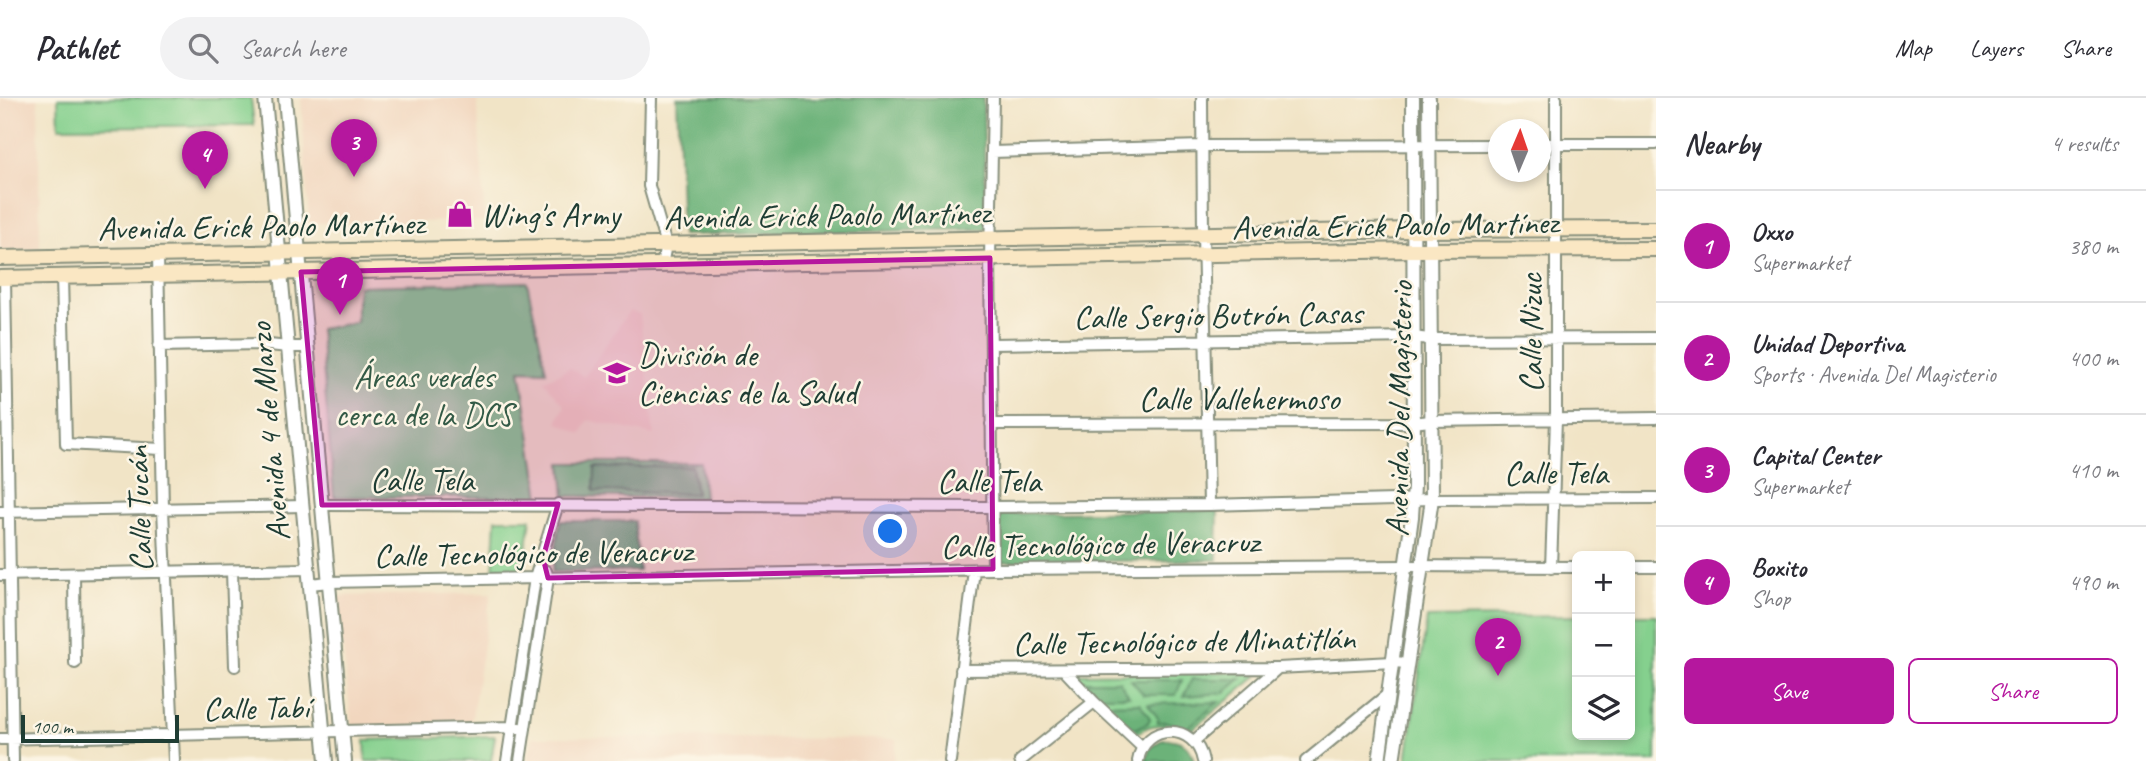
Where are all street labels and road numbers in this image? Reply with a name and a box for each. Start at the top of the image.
street label: Avenida Erick Paolo Martínez [663,191,993,239]
street label: Avenida Erick Paolo Martínez [1231,201,1561,249]
street label: Avenida Erick Paolo Martínez [97,202,427,250]
street label: Calle Nizuc [1510,271,1552,393]
street label: Avenida Del Magisterio [1376,280,1422,537]
street label: Calle Sergio Butrón Casas [1073,291,1365,339]
street label: Avenida 4 de Marzo [238,320,299,543]
street label: Calle Vallehermoso [1139,378,1342,420]
street label: Calle Tucán [116,444,162,573]
street label: Calle Tela [1504,452,1611,494]
street label: Calle Tela [370,459,477,501]
street label: Calle Tela [937,460,1044,502]
street label: Calle Tecnológico de Veracruz [941,520,1263,568]
street label: Calle Tecnológico de Veracruz [374,529,696,577]
street label: Calle Tecnológico de Minatitlán [1012,617,1357,665]
street label: Calle Tabí [203,686,316,730]

